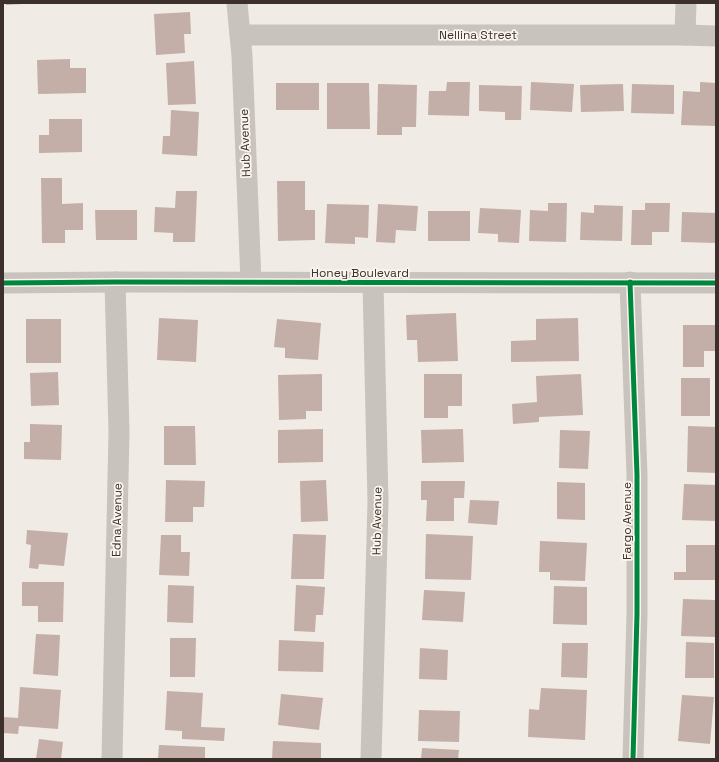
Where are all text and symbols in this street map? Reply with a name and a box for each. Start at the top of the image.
street label: Nellina Street [439,27,517,43]
street label: Hub Avenue [236,109,254,177]
street label: Honey Boulevard [311,265,409,281]
street label: Fargo Avenue [619,482,635,560]
street label: Edna Avenue [108,483,126,557]
street label: Hub Avenue [368,487,386,555]

